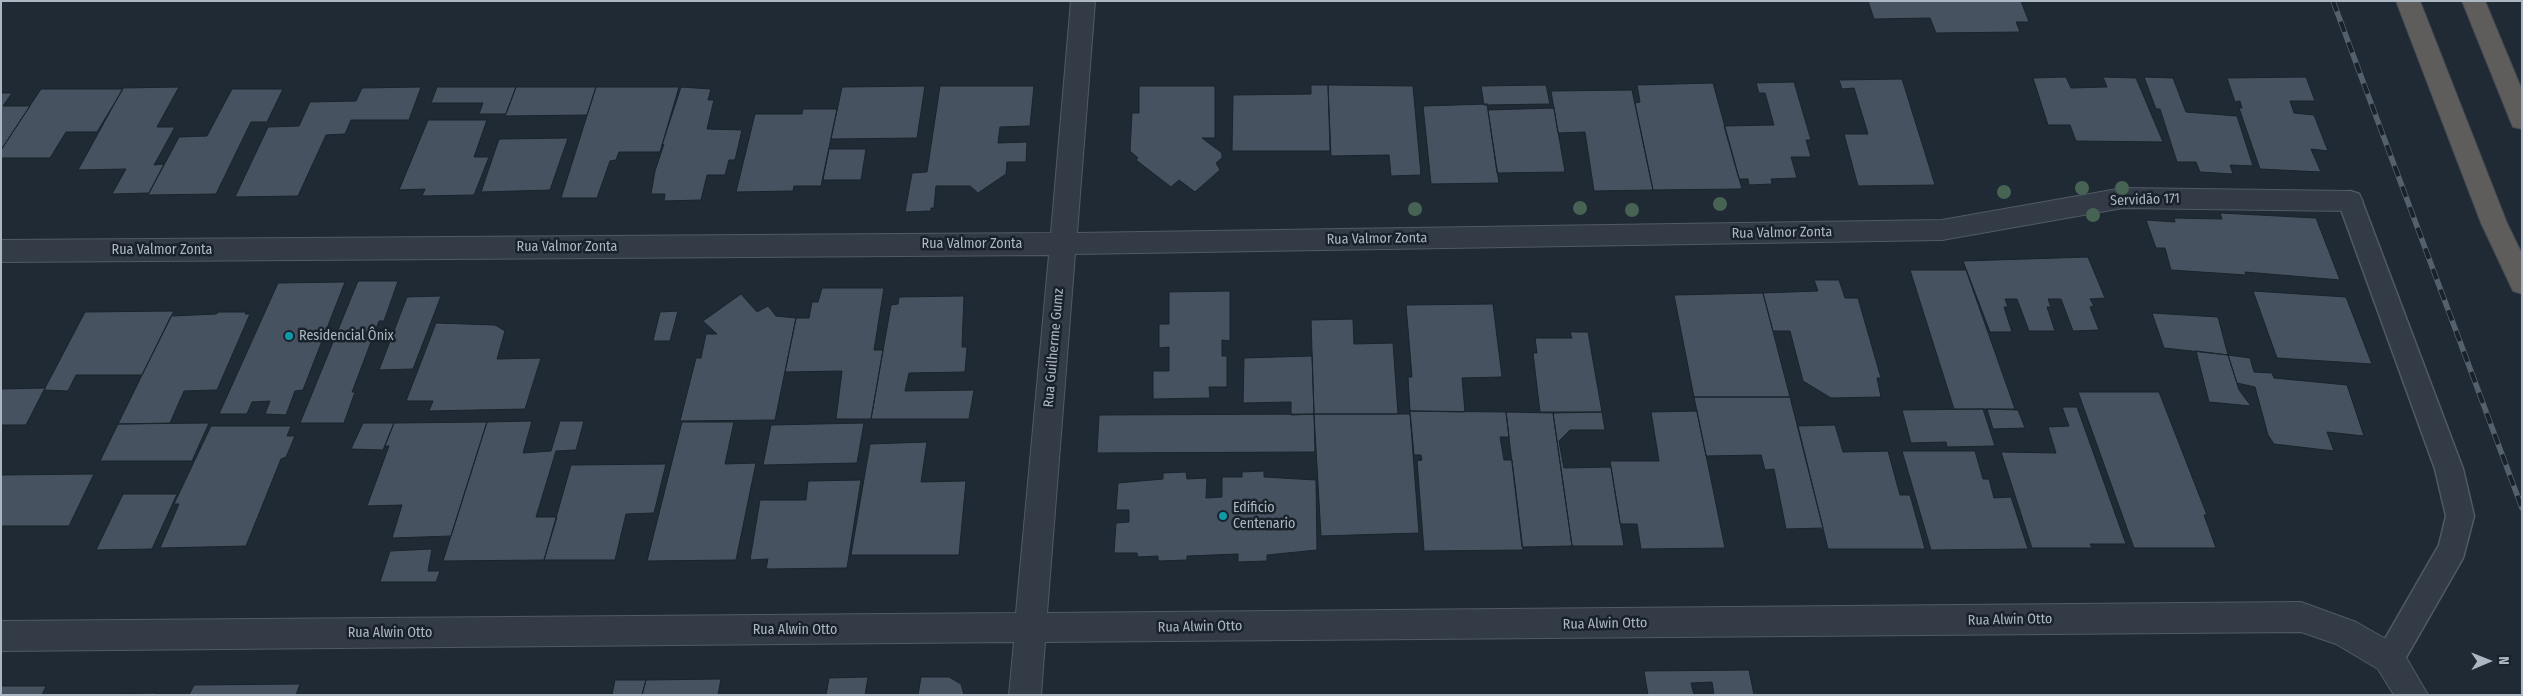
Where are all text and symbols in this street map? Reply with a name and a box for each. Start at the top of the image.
street label: Servidão 171 [2110,190,2180,210]
street label: Rua Valmor Zonta [1731,224,1833,242]
street label: Rua Valmor Zonta [1326,230,1428,248]
street label: Rua Valmor Zonta [922,236,1022,252]
street label: Rua Valmor Zonta [517,239,617,255]
street label: Rua Valmor Zonta [112,242,212,258]
street label: Rua Guilherme Gumz [1040,288,1068,408]
place label: Residencial Ônix [299,328,394,344]
marker: Residencial Ônix [283,330,295,342]
place label: Edificio Centenario [1233,500,1295,532]
marker: Edificio Centenario [1217,510,1229,522]
street label: Rua Alwin Otto [1968,611,2052,629]
street label: Rua Alwin Otto [1563,615,1647,633]
street label: Rua Alwin Otto [1158,618,1242,636]
street label: Rua Alwin Otto [753,622,837,638]
street label: Rua Alwin Otto [348,625,432,641]
north arrow [2463,636,2513,686]
text: N [2495,656,2512,665]

